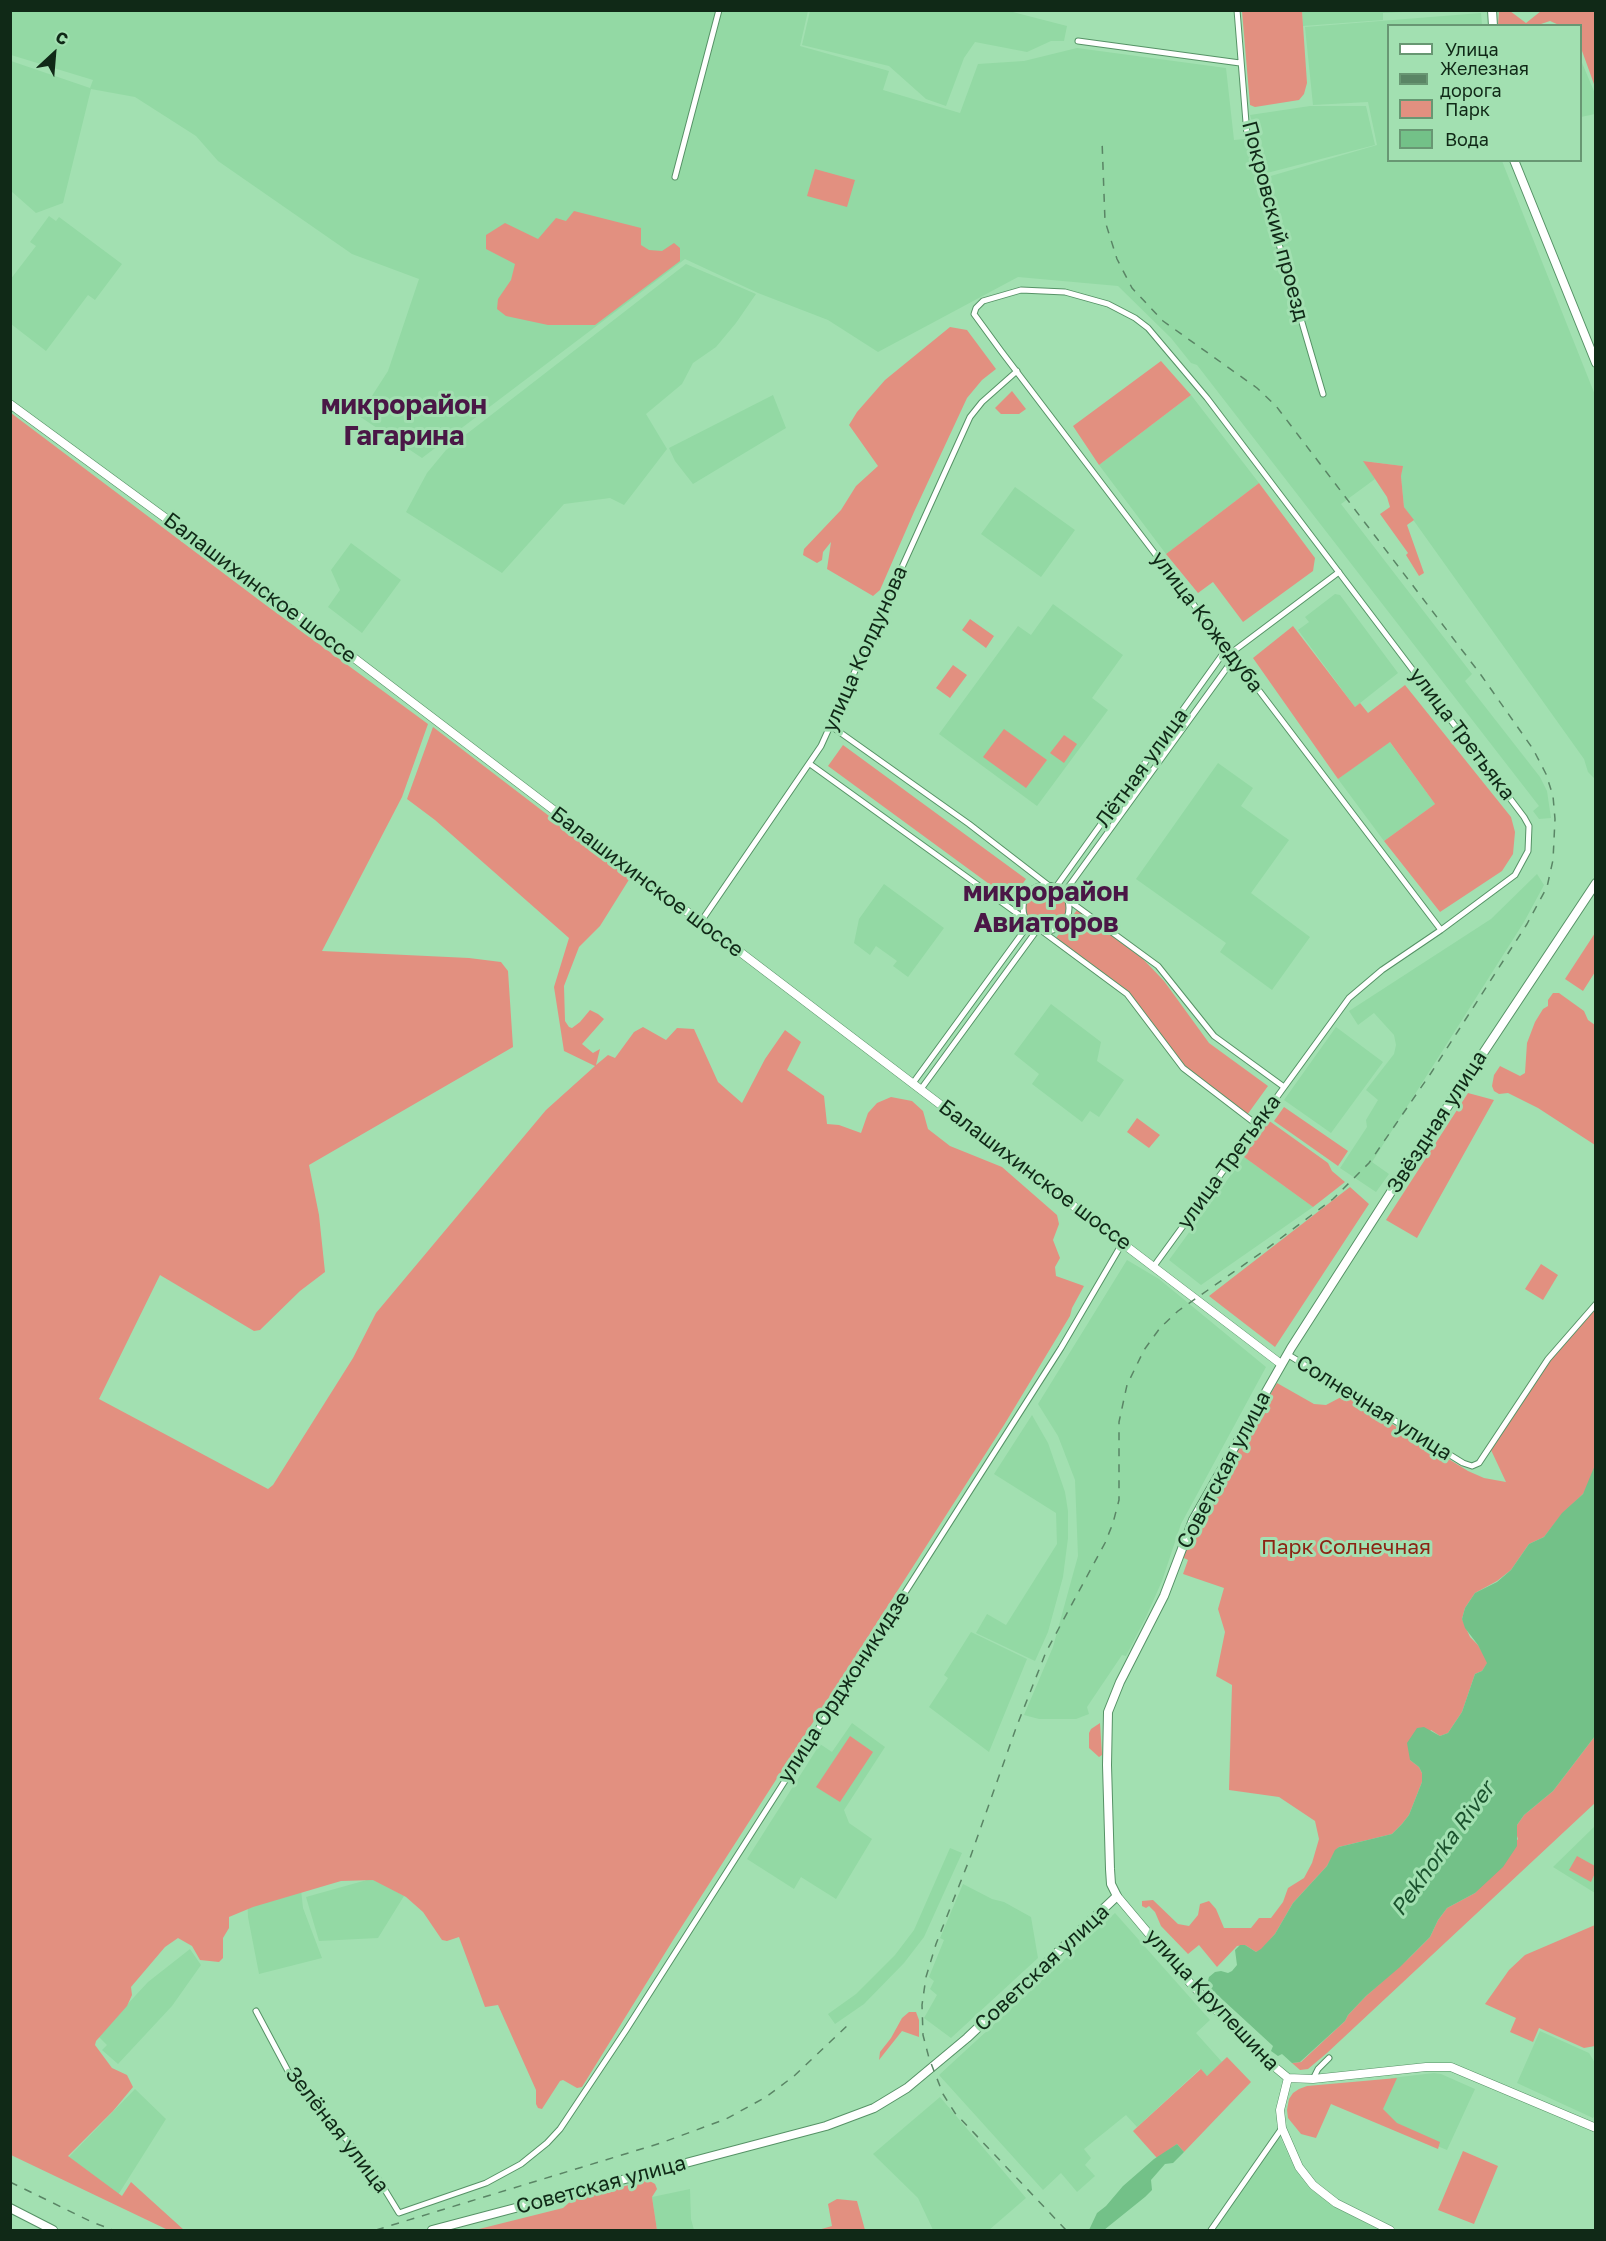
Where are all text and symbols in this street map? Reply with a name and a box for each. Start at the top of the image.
north arrow [24,24,84,84]
legend [1387,24,1582,162]
text: С [52,26,71,49]
text: Улица [1445,38,1499,60]
text: Железная дорога [1440,57,1529,101]
text: Парк [1445,98,1490,120]
street label: Покровский проезд [1236,118,1314,324]
text: Вода [1445,128,1489,150]
district label: микрорайон Гагарина [321,389,487,452]
street label: Балашихинское шоссе [159,507,361,669]
street label: улица Кожедуба [1146,546,1268,698]
street label: улица Колдунова [817,562,913,736]
street label: улица Третьяка [1404,663,1520,805]
street label: Лётная улица [1090,704,1194,832]
street label: Балашихинское шоссе [546,801,748,963]
district label: микрорайон Авиаторов [963,876,1129,939]
street label: Звёздная улица [1382,1046,1492,1198]
street label: улица Третьяка [1172,1090,1286,1234]
street label: Балашихинское шоссе [934,1094,1136,1256]
street label: Солнечная улица [1291,1350,1457,1466]
street label: Советская улица [1172,1387,1276,1553]
park label: Парк Солнечная [1261,1534,1431,1560]
street label: улица Орджоникидзе [773,1586,915,1788]
water label: Pekhorka River [1386,1777,1500,1921]
street label: Советская улица [970,1899,1114,2037]
street label: улица Крупешина [1140,1924,1284,2076]
street label: Зелёная улица [280,2062,394,2198]
street label: Советская улица [513,2150,689,2220]

